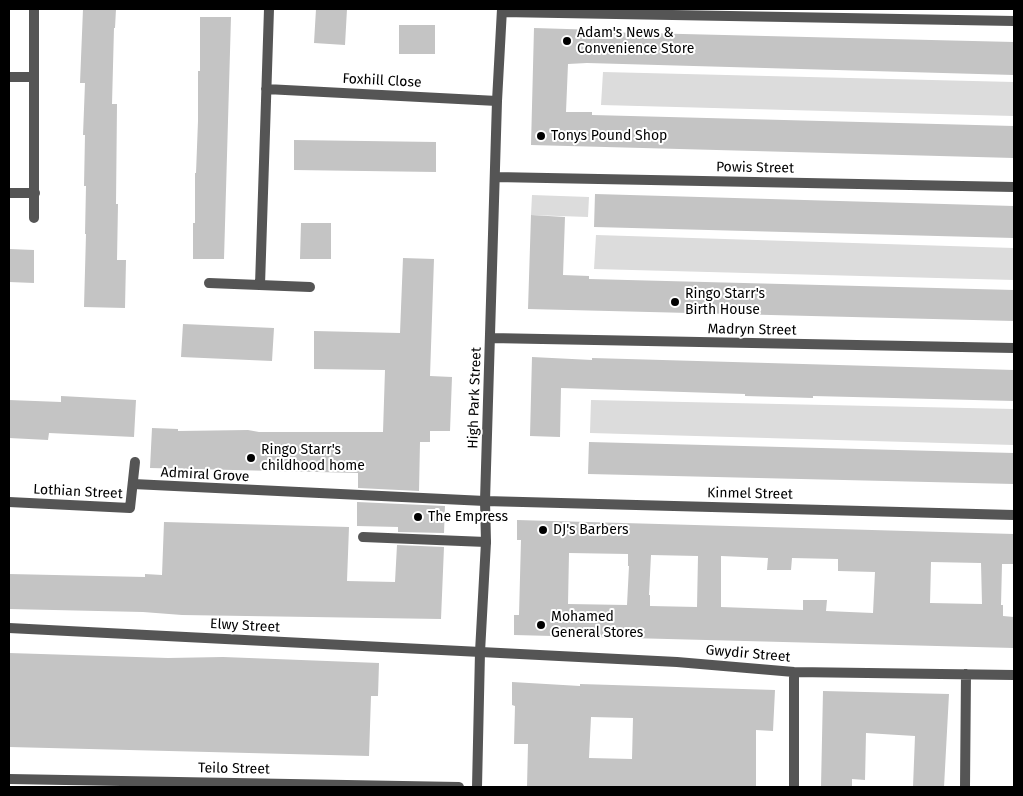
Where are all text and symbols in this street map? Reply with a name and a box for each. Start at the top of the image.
place label: Adam's News & Convenience Store [577,25,694,58]
marker: Adam's News & Convenience Store [561,35,573,47]
street label: Foxhill Close [342,71,422,91]
place label: Tonys Pound Shop [551,128,667,144]
marker: Tonys Pound Shop [535,130,547,142]
street label: Powis Street [716,159,794,177]
place label: Ringo Starr's Birth House [685,286,765,318]
marker: Ringo Starr's Birth House [669,296,681,308]
street label: Madryn Street [707,321,797,339]
street label: High Park Street [465,347,485,449]
place label: Ringo Starr's childhood home [261,442,365,474]
marker: Ringo Starr's childhood home [245,452,257,464]
street label: Admiral Grove [160,464,250,486]
street label: Lothian Street [33,481,123,503]
street label: Kinmel Street [707,485,793,503]
place label: The Empress [428,509,508,525]
marker: The Empress [412,511,424,523]
place label: DJ's Barbers [553,522,629,538]
marker: DJ's Barbers [537,524,549,536]
place label: Mohamed General Stores [551,609,643,642]
street label: Elwy Street [210,616,280,636]
marker: Mohamed General Stores [535,619,547,631]
street label: Gwydir Street [705,642,791,666]
street label: Teilo Street [198,760,270,778]

